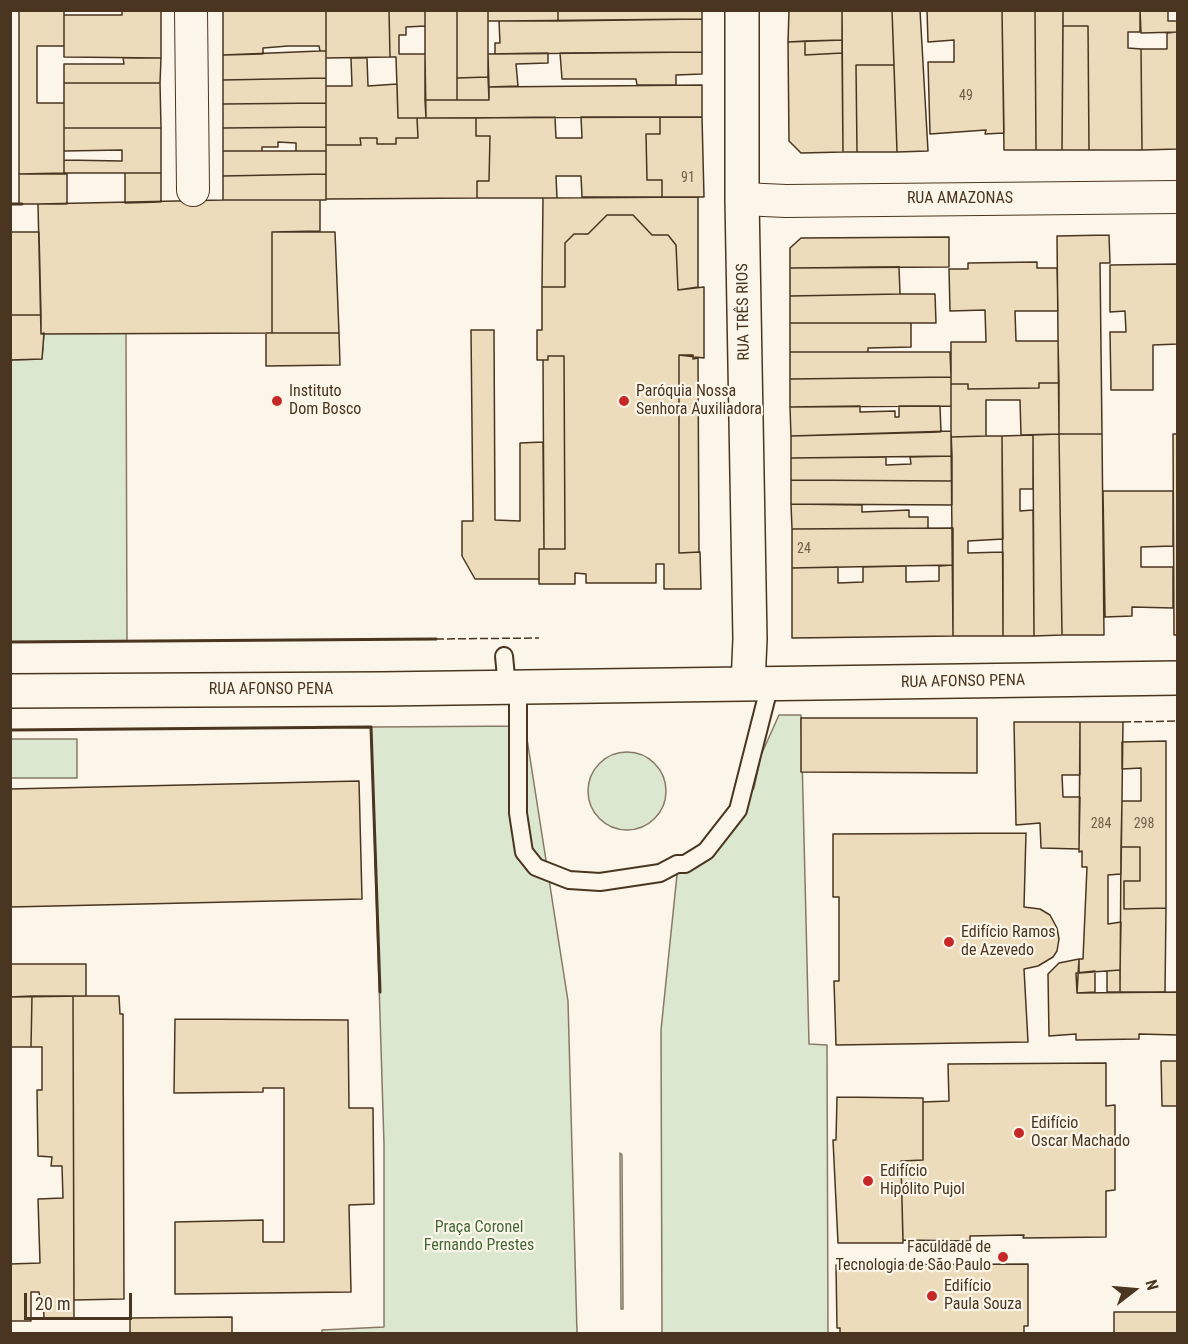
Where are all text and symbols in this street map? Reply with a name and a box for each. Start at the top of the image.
house number: 49 [959,88,973,104]
house number: 91 [681,170,695,186]
street label: RUA AMAZONAS [907,189,1013,209]
street label: RUA TRÊS RIOS [734,263,754,361]
place label: Instituto Dom Bosco [289,382,361,420]
place label: Paróquia Nossa Senhora Auxiliadora [636,382,762,420]
marker: Instituto Dom Bosco [270,394,284,408]
marker: Paróquia Nossa Senhora Auxiliadora [617,394,631,408]
house number: 24 [797,541,811,557]
street label: RUA AFONSO PENA [901,671,1025,693]
street label: RUA AFONSO PENA [209,680,333,700]
house number: 284 [1091,816,1111,832]
house number: 298 [1134,816,1154,832]
place label: Edifício Ramos de Azevedo [961,923,1056,961]
marker: Edifício Ramos de Azevedo [942,935,956,949]
place label: Edifício Oscar Machado [1031,1114,1130,1152]
marker: Edifício Oscar Machado [1012,1126,1026,1140]
place label: Edifício Hipólito Pujol [880,1162,965,1200]
marker: Edifício Hipólito Pujol [861,1174,875,1188]
park label: Praça Coronel Fernando Prestes [424,1218,534,1256]
place label: Faculdade de Tecnologia de São Paulo [836,1238,991,1276]
marker: Faculdade de Tecnologia de São Paulo [996,1250,1010,1264]
north arrow [1104,1260,1164,1320]
place label: Edifício Paula Souza [944,1277,1022,1315]
text: N [1141,1278,1162,1292]
scale bar [27,1281,135,1319]
marker: Edifício Paula Souza [925,1289,939,1303]
text: 20 m [35,1293,70,1314]

